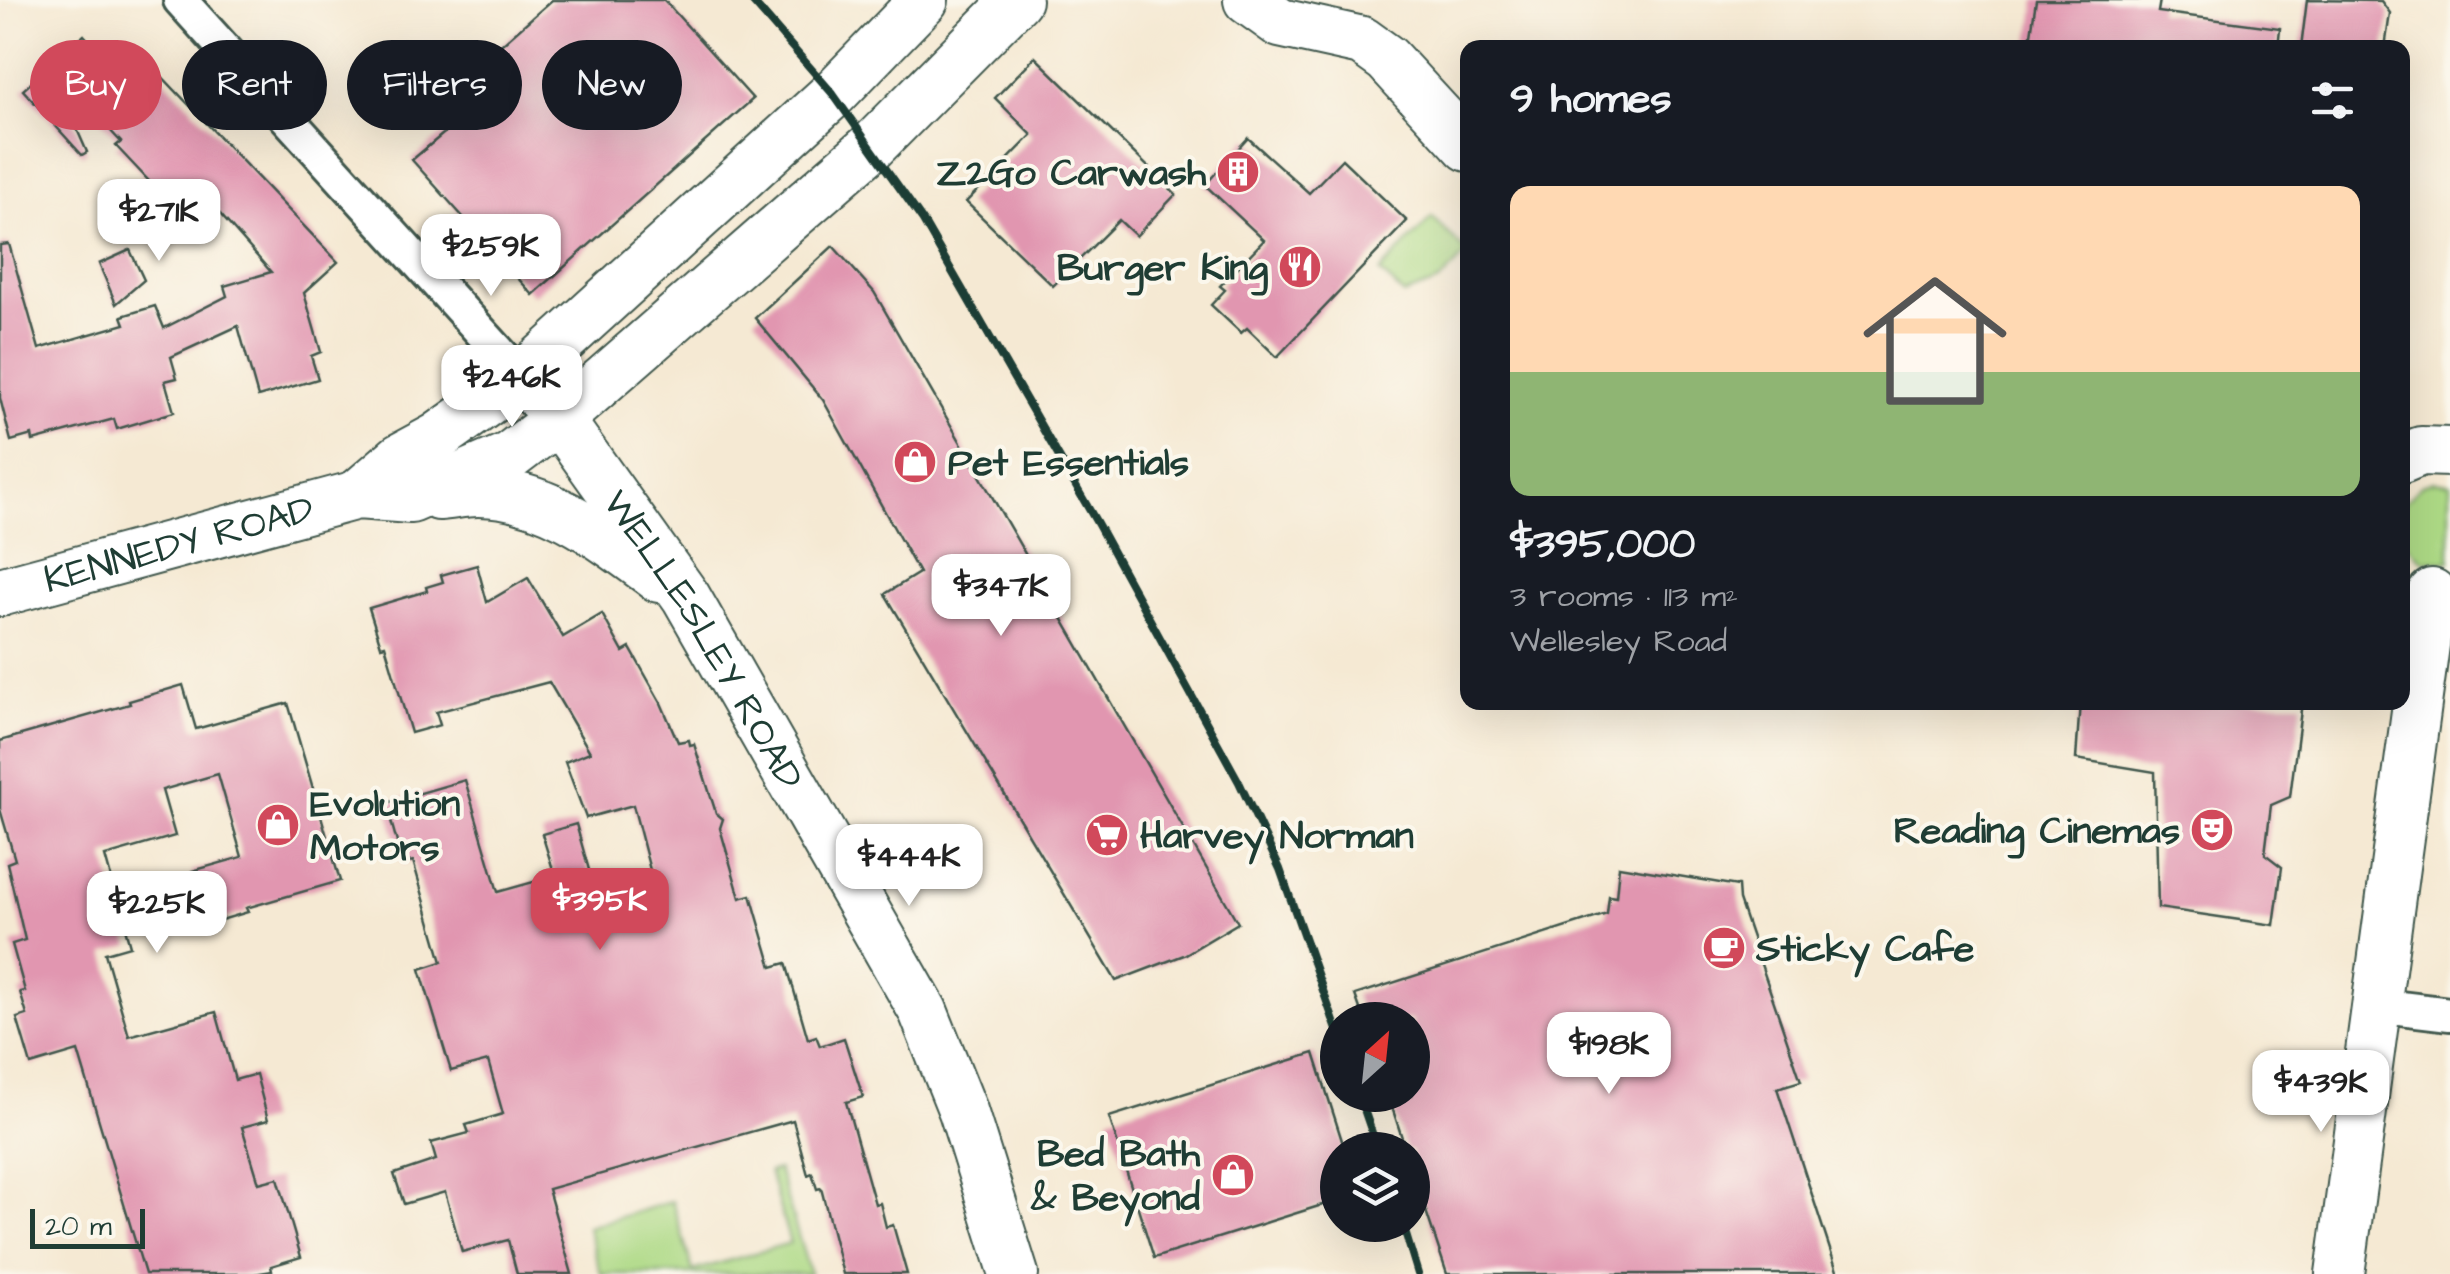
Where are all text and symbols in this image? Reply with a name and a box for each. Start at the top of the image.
chip: Buy [30,40,162,130]
chip: Rent [182,40,327,130]
chip: Filters [347,40,522,130]
chip: New [542,40,682,130]
text: 9 homes [1510,71,1672,129]
icon: filters [2305,73,2360,128]
place label: Z2Go Carwash [936,148,1207,200]
building icon: Z2Go Carwash [1215,149,1261,195]
pin: $271K [89,179,229,264]
text: $271K [119,189,199,234]
pin: $259K [421,214,561,299]
text: $259K [443,224,539,269]
place label: Burger King [1057,243,1268,296]
restaurant icon: Burger King [1277,244,1323,290]
icon: home [1845,251,2025,431]
pin: $246K [442,345,582,430]
text: $246K [463,355,561,400]
place label: Pet Essentials [948,438,1189,490]
shop icon: Pet Essentials [892,439,938,485]
street label: WELLESLEY ROAD [590,480,815,799]
street label: KENNEDY ROAD [38,484,320,607]
text: $395,000 [1510,516,1695,574]
pin: $347K [931,554,1071,639]
text: $347K [954,564,1048,609]
text: 3 rooms · 113 m² [1510,574,1738,619]
text: Wellesley Road [1510,619,1727,664]
place label: Evolution Motors [310,779,460,875]
shop icon: Evolution Motors [255,802,301,848]
place label: Reading Cinemas [1894,806,2180,859]
theatre icon: Reading Cinemas [2189,807,2235,853]
place label: Harvey Norman [1140,811,1414,865]
supermarket icon: Harvey Norman [1084,812,1130,858]
pin: $444K [839,824,979,909]
text: $444K [858,834,960,879]
pin: $395K [530,868,670,953]
pin: $225K [87,871,227,956]
text: $395K [553,878,647,923]
text: $225K [109,881,205,926]
place label: Sticky Cafe [1755,924,1974,978]
cafe icon: Sticky Cafe [1701,925,1747,971]
north arrow [1320,1002,1430,1112]
map controls [1320,1002,1430,1242]
pin: $198K [1539,1012,1679,1097]
text: $198K [1569,1022,1649,1067]
pin: $439K [2251,1050,2391,1135]
text: $439K [2274,1060,2368,1105]
place label: Bed Bath & Beyond [1030,1129,1201,1227]
button: layers [1320,1132,1430,1242]
shop icon: Bed Bath & Beyond [1210,1152,1256,1198]
scale bar [30,1204,145,1248]
text: 20 m [45,1207,112,1246]

